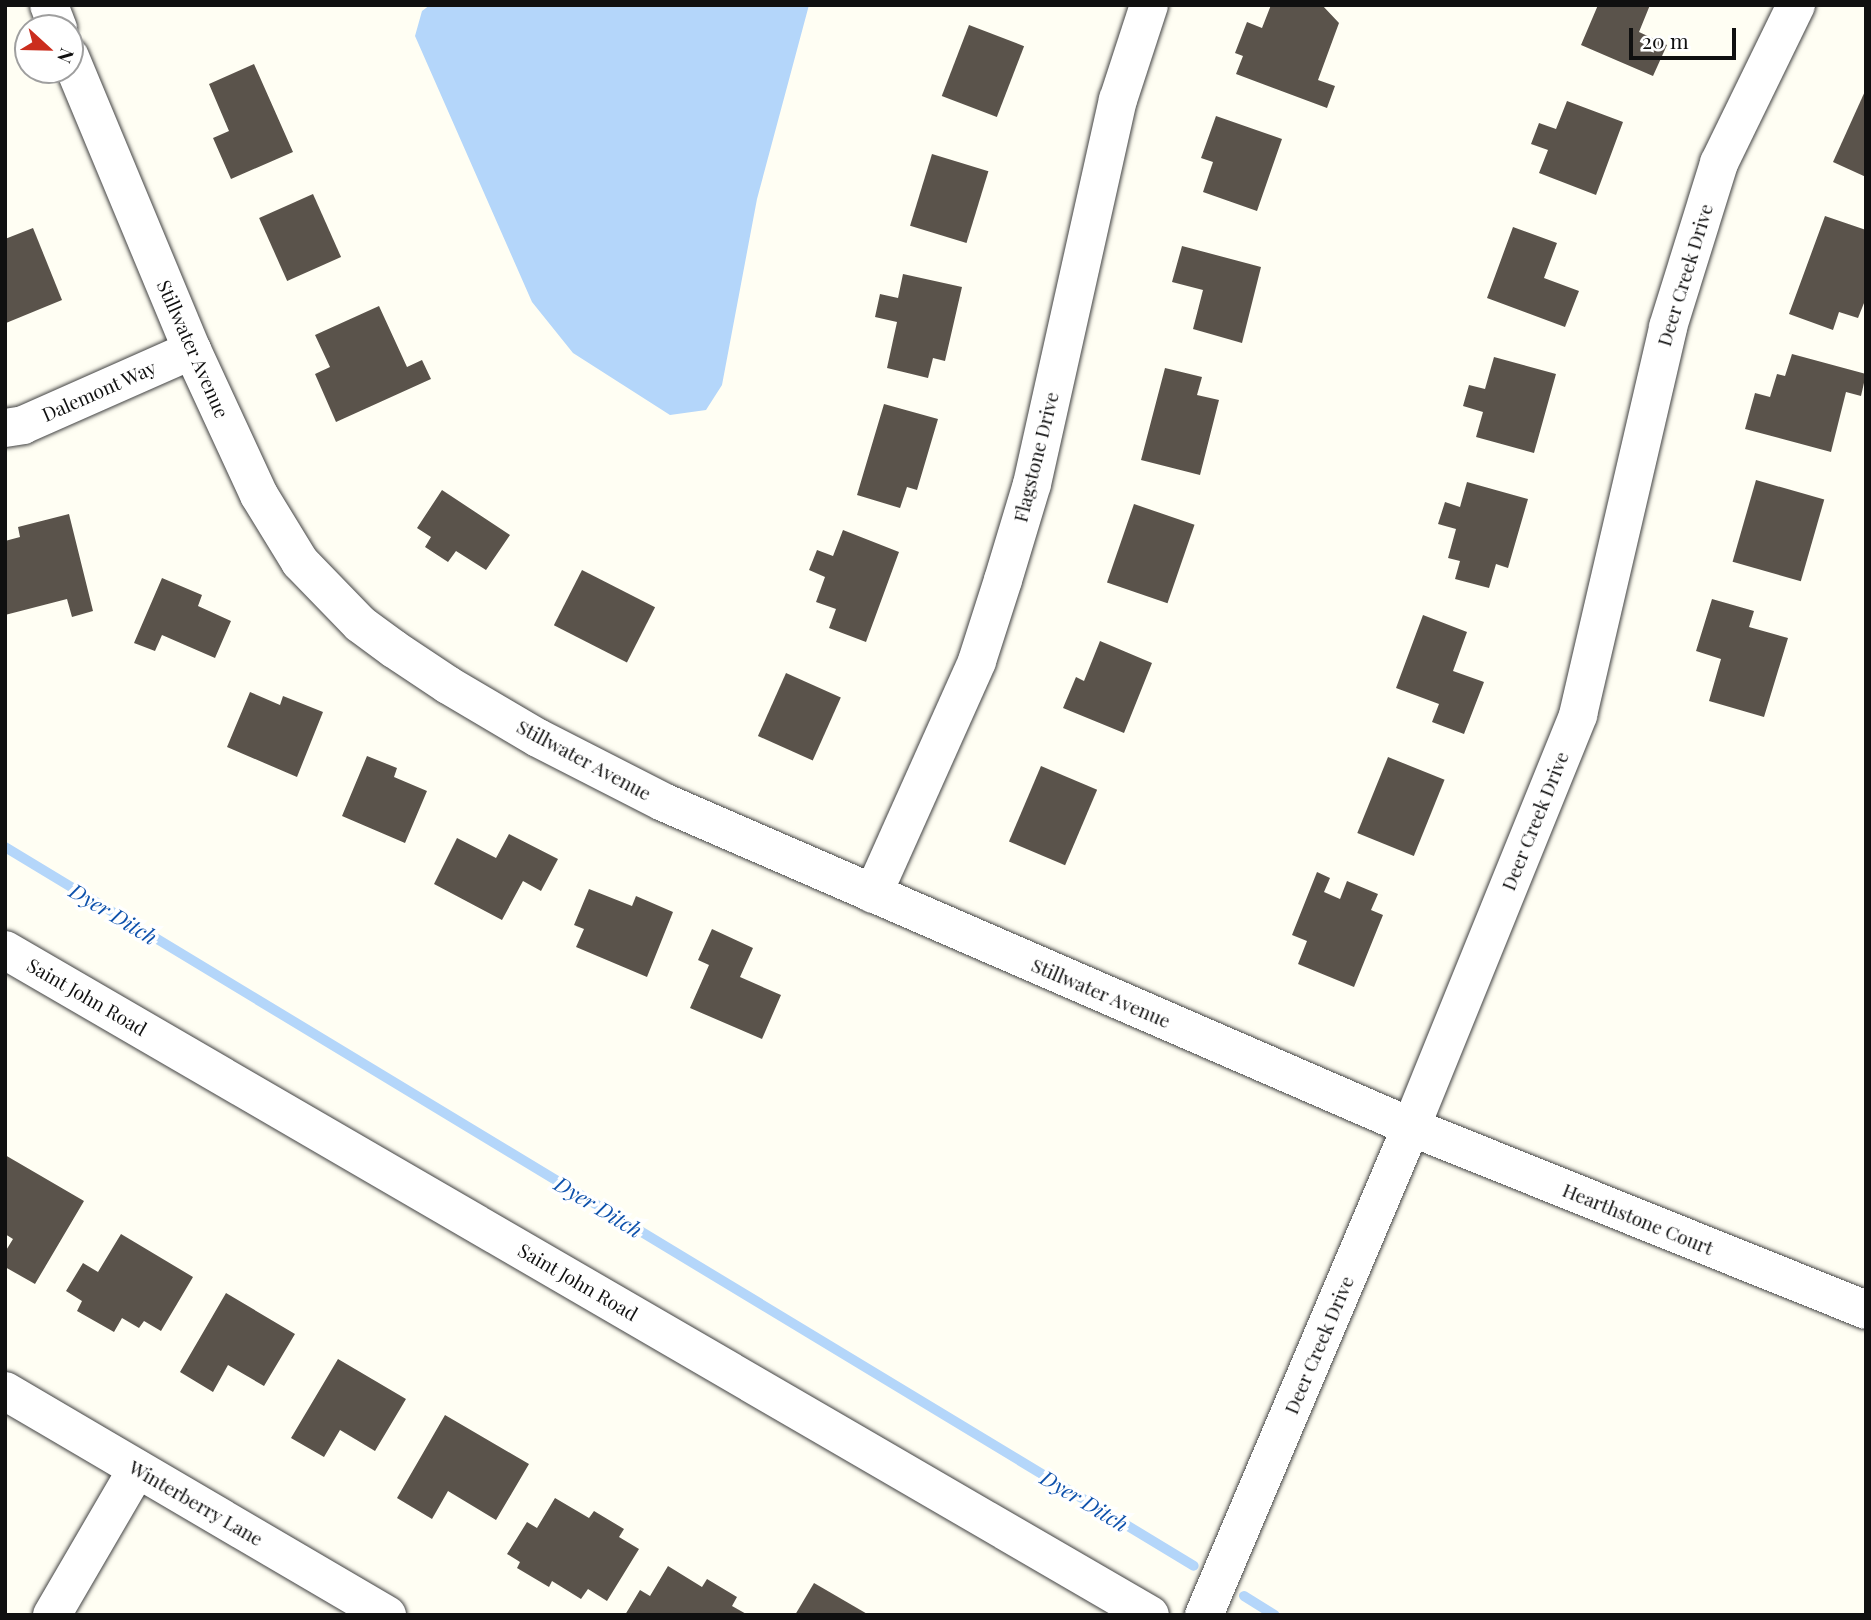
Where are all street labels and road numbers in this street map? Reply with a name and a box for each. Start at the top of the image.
street label: Deer Creek Drive [1652,201,1718,349]
street label: Stillwater Avenue [152,276,234,422]
street label: Dalemont Way [38,356,160,426]
street label: Flagstone Drive [1009,390,1063,524]
street label: Stillwater Avenue [513,715,655,805]
street label: Deer Creek Drive [1497,748,1573,894]
street label: Saint John Road [23,953,151,1041]
street label: Stillwater Avenue [1028,953,1174,1033]
street label: Hearthstone Court [1559,1178,1717,1260]
street label: Saint John Road [514,1238,642,1326]
street label: Deer Creek Drive [1280,1272,1358,1418]
street label: Winterberry Lane [125,1455,267,1551]

